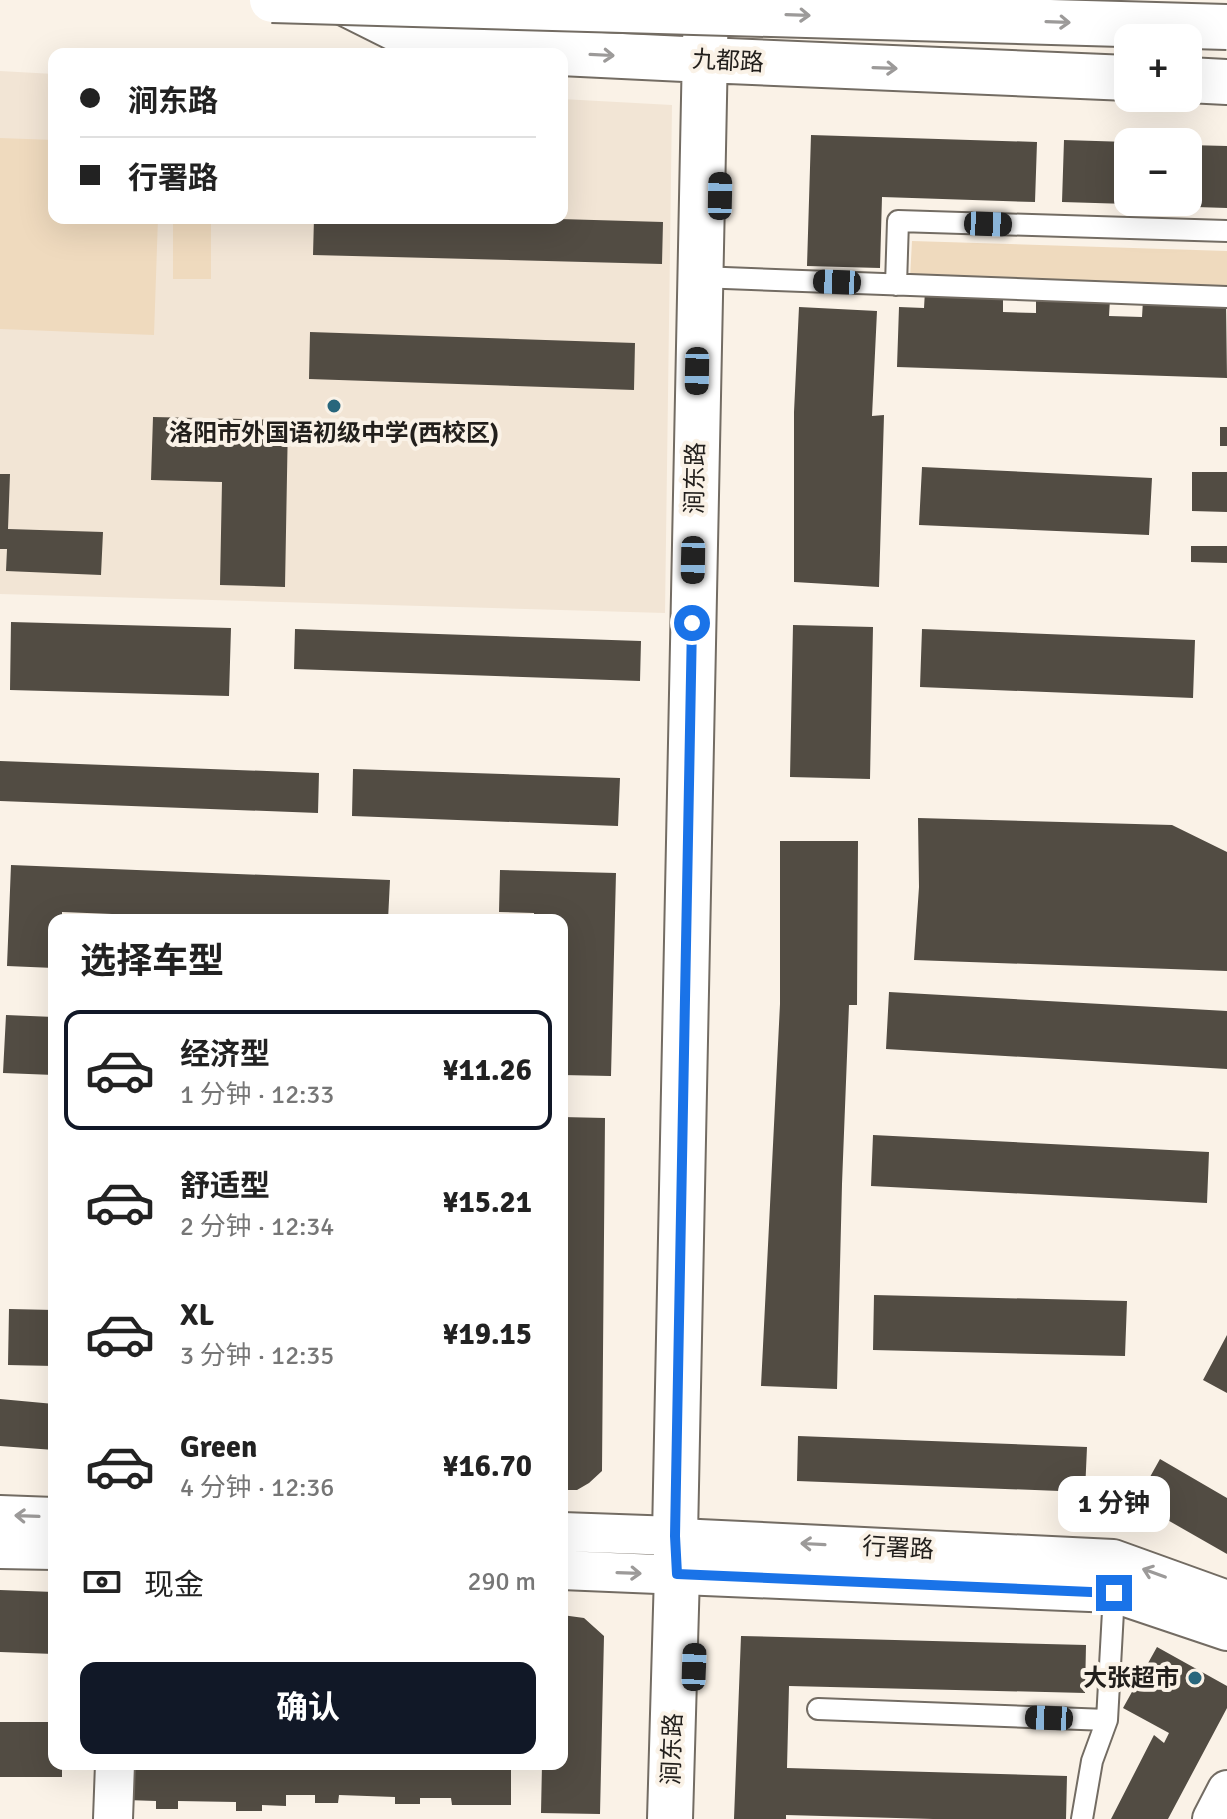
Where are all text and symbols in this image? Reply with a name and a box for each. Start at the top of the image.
one-way arrow [784,7,811,22]
one-way arrow [1044,14,1071,30]
map controls [1114,24,1202,216]
button: + [1114,24,1202,112]
street label: 九都路 [691,44,765,78]
one-way arrow [588,48,615,63]
one-way arrow [872,61,898,76]
text: 涧东路 [128,83,218,120]
button: − [1114,128,1202,216]
text: 行署路 [128,160,218,197]
car [708,172,732,220]
car [964,211,1012,237]
car [813,269,861,295]
car [685,347,709,395]
marker: 洛阳市外国语初级中学(西校区) [325,397,343,415]
place label: 洛阳市外国语初级中学(西校区) [169,418,499,448]
street label: 涧东路 [679,442,711,514]
car [681,536,705,584]
route start [674,605,710,641]
text: 选择车型 [80,939,224,984]
icon: car [84,1034,156,1106]
text: 经济型 [180,1036,270,1073]
text: ¥11.26 [442,1052,532,1089]
text: 1 分钟 · 12:33 [180,1079,334,1111]
icon: car [84,1166,156,1238]
text: 舒适型 [180,1168,270,1205]
text: ¥15.21 [442,1184,532,1221]
text: 2 分钟 · 12:34 [180,1211,334,1243]
text: XL [180,1297,214,1334]
icon: car [84,1298,156,1370]
text: ¥19.15 [442,1316,532,1353]
text: 3 分钟 · 12:35 [180,1340,334,1372]
text: Green [180,1429,257,1466]
icon: car [84,1430,156,1502]
text: ¥16.70 [442,1448,532,1485]
text: 4 分钟 · 12:36 [180,1472,334,1504]
callout: 1 分钟 [1058,1477,1170,1533]
text: 1 分钟 [1078,1488,1150,1520]
one-way arrow [14,1508,41,1524]
street label: 行署路 [861,1531,935,1565]
one-way arrow [800,1537,827,1552]
icon: cash [80,1560,124,1604]
one-way arrow [615,1565,642,1580]
one-way arrow [1141,1565,1166,1580]
text: 290 m [467,1566,536,1598]
text: 现金 [144,1567,204,1604]
route end [1096,1575,1132,1611]
car [681,1643,707,1691]
button: 确认 [80,1662,536,1754]
place label: 大张超市 [1083,1663,1179,1693]
marker: 大张超市 [1186,1669,1204,1687]
car [1025,1705,1073,1731]
street label: 涧东路 [656,1712,688,1786]

